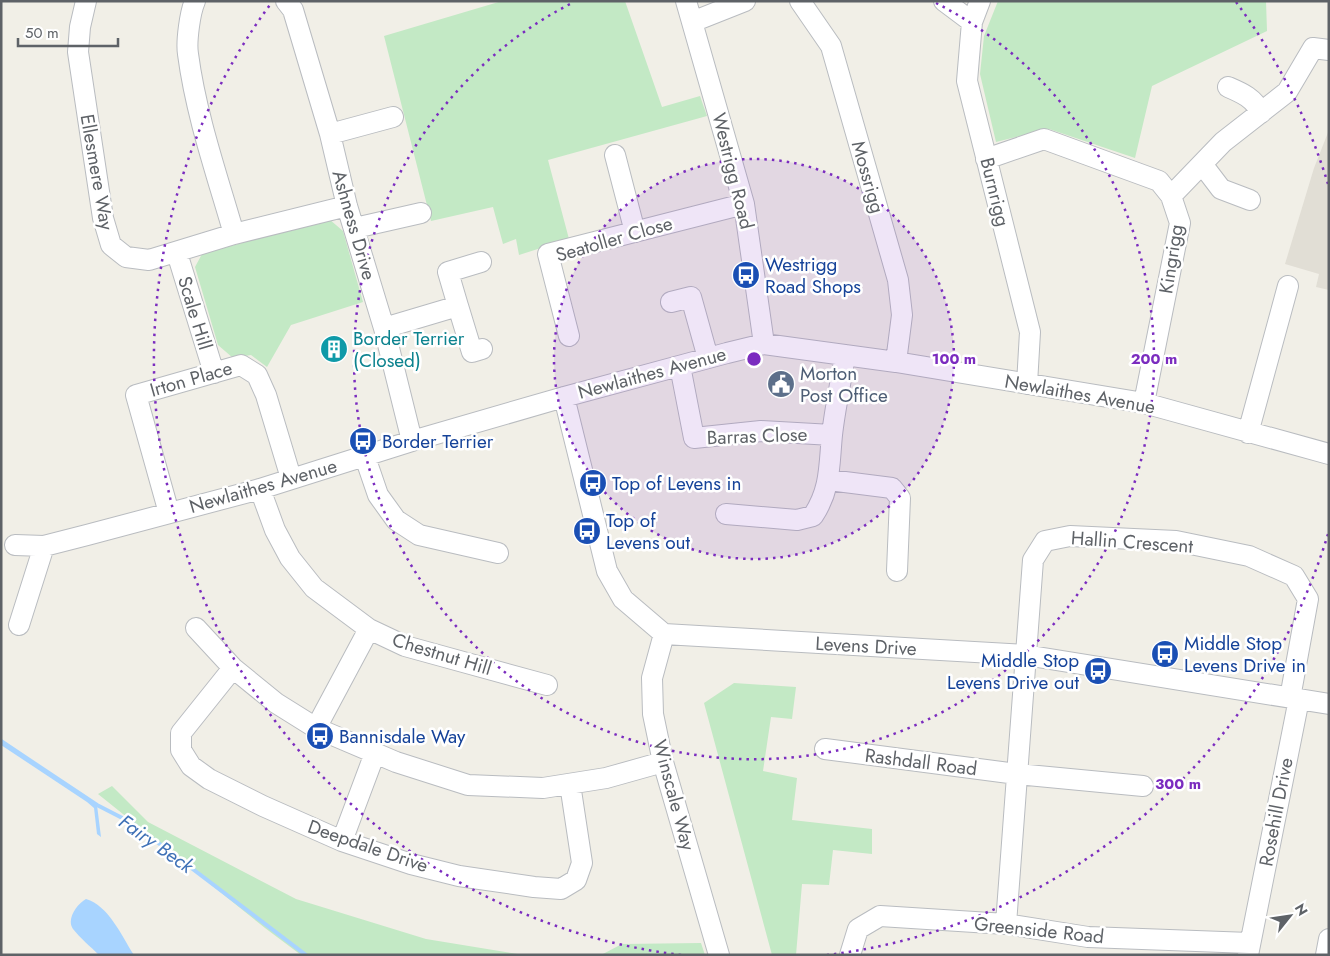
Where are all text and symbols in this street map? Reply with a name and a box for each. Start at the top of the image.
scale bar [18,15,118,47]
text: 50 m [25,22,59,44]
street label: Westrigg Road [705,110,761,232]
street label: Ellesmere Way [74,112,121,233]
street label: Mossrigg [845,138,891,216]
street label: Burnrigg [973,155,1017,229]
street label: Ashness Drive [325,167,383,283]
street label: Seatoller Close [552,209,676,269]
street label: Kingrigg [1152,223,1190,295]
place label: Westrigg Road Shops [765,251,861,300]
bus stop icon: Westrigg Road Shops [731,260,761,290]
street label: Scale Hill [171,273,219,353]
place label: Border Terrier (Closed) [353,325,465,374]
building icon: Border Terrier (Closed) [319,334,349,364]
street label: Newlaithes Avenue [575,340,729,406]
text: 100 m [932,348,976,370]
text: 200 m [1131,348,1177,370]
centre of rings [745,350,763,368]
street label: Irton Place [147,354,236,404]
place label: Morton Post Office [800,360,888,409]
street label: Newlaithes Avenue [1003,367,1158,421]
public building icon: Morton Post Office [766,369,796,399]
street label: Barras Close [706,421,808,451]
bus stop icon: Border Terrier [348,426,378,456]
place label: Border Terrier [382,428,494,455]
street label: Newlaithes Avenue [186,452,340,520]
bus stop icon: Top of Levens in [578,468,608,498]
place label: Top of Levens in [612,470,742,497]
place label: Top of Levens out [606,507,691,556]
bus stop icon: Top of Levens out [572,516,602,546]
street label: Hallin Crescent [1070,524,1194,560]
street label: Chestnut Hill [389,626,495,682]
street label: Levens Drive [815,630,918,662]
place label: Middle Stop Levens Drive in [1184,630,1306,679]
bus stop icon: Middle Stop Levens Drive in [1150,639,1180,669]
place label: Middle Stop Levens Drive out [947,647,1079,696]
bus stop icon: Middle Stop Levens Drive out [1083,656,1113,686]
bus stop icon: Bannisdale Way [305,721,335,751]
place label: Bannisdale Way [339,723,466,750]
street label: Winscale Way [646,737,702,854]
street label: Rashdall Road [863,742,979,782]
street label: Rosehill Drive [1252,755,1300,869]
text: 300 m [1155,773,1201,795]
water label: Fairy Beck [113,808,201,881]
street label: Deepdale Drive [304,813,432,879]
north arrow [1265,891,1315,941]
text: N [1290,900,1313,919]
street label: Greenside Road [973,910,1105,950]

